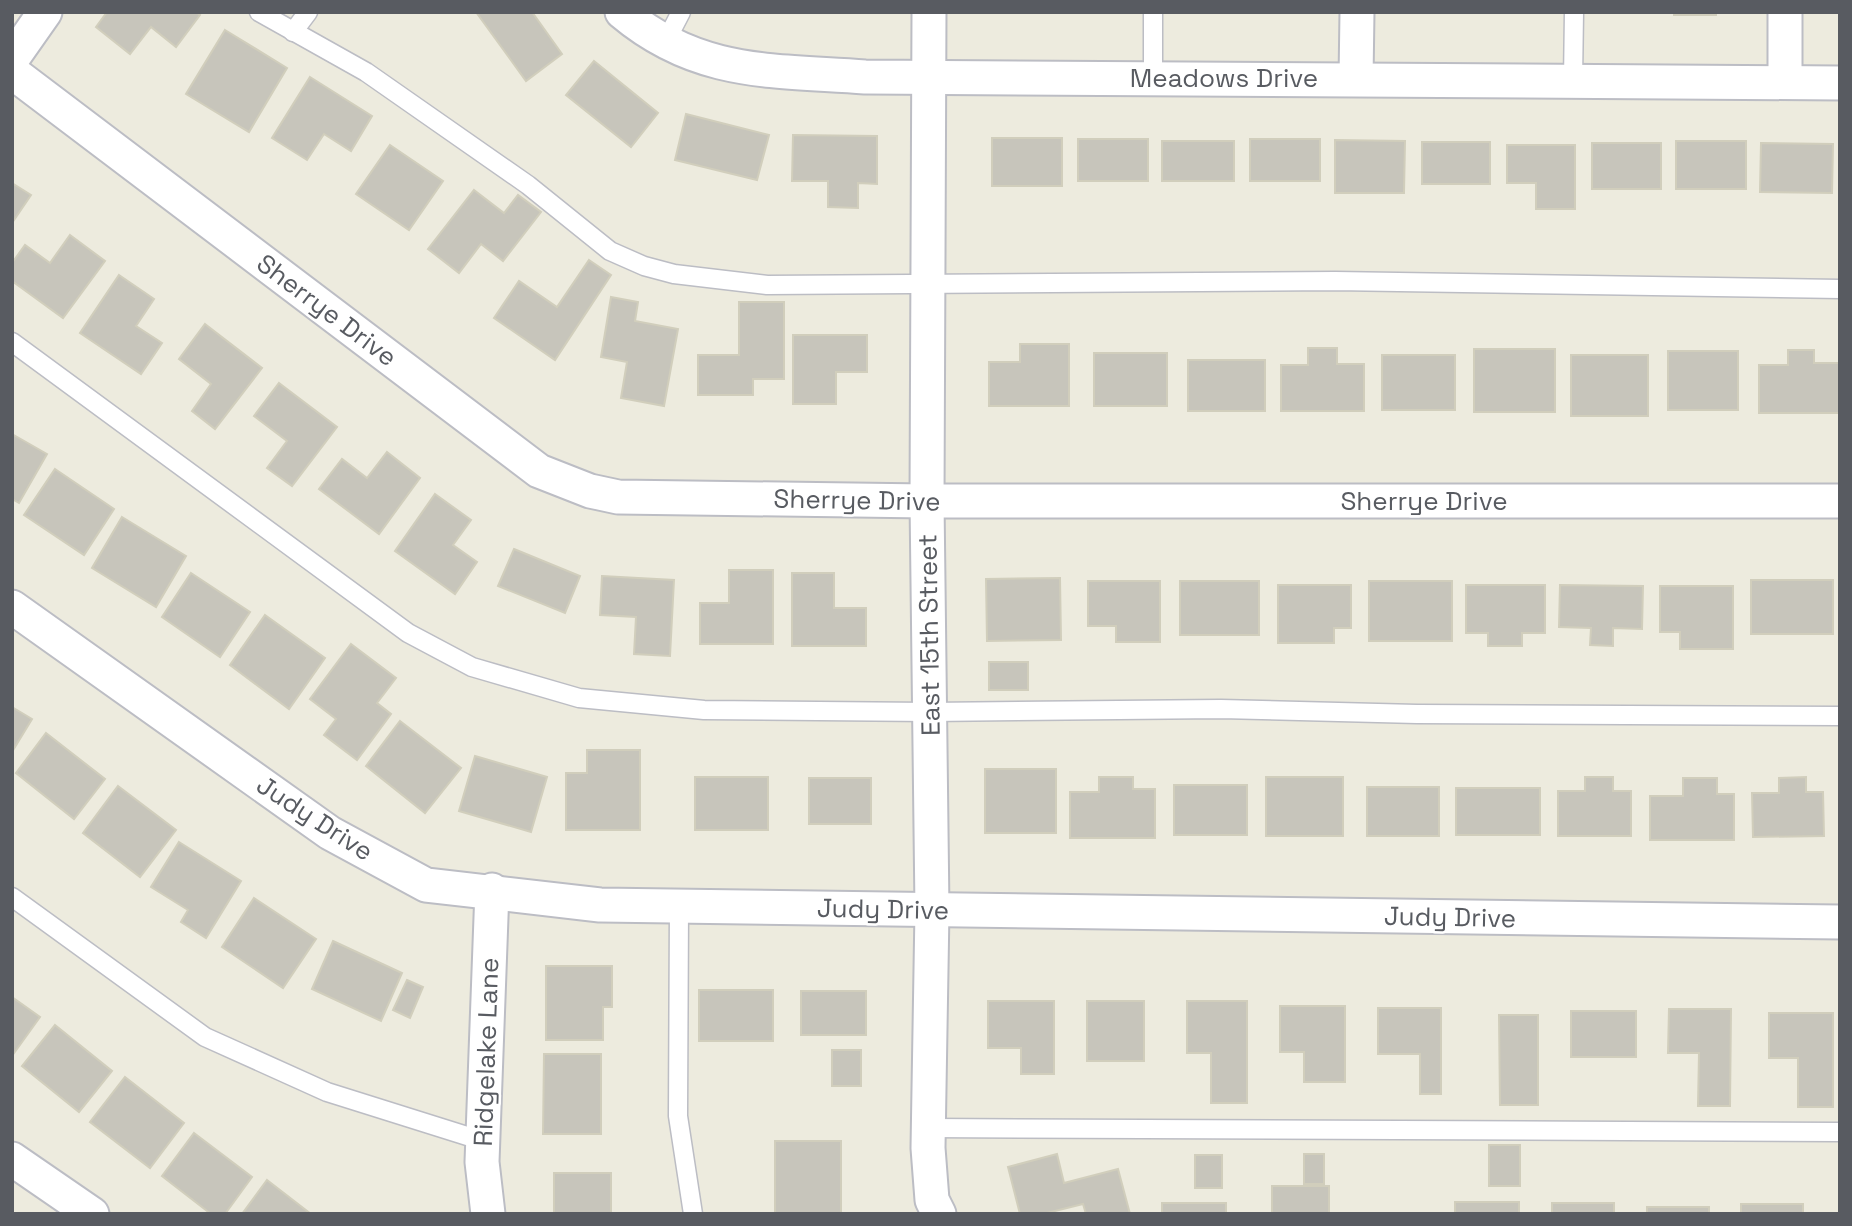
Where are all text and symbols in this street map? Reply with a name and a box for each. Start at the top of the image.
street label: Meadows Drive [1130,61,1318,95]
street label: Sherrye Drive [250,246,404,374]
street label: Sherrye Drive [773,482,941,518]
street label: Sherrye Drive [1340,484,1508,518]
street label: East 15th Street [910,534,948,736]
street label: Judy Drive [250,768,380,868]
street label: Judy Drive [817,891,949,927]
street label: Judy Drive [1384,899,1516,935]
street label: Ridgelake Lane [466,957,506,1147]

